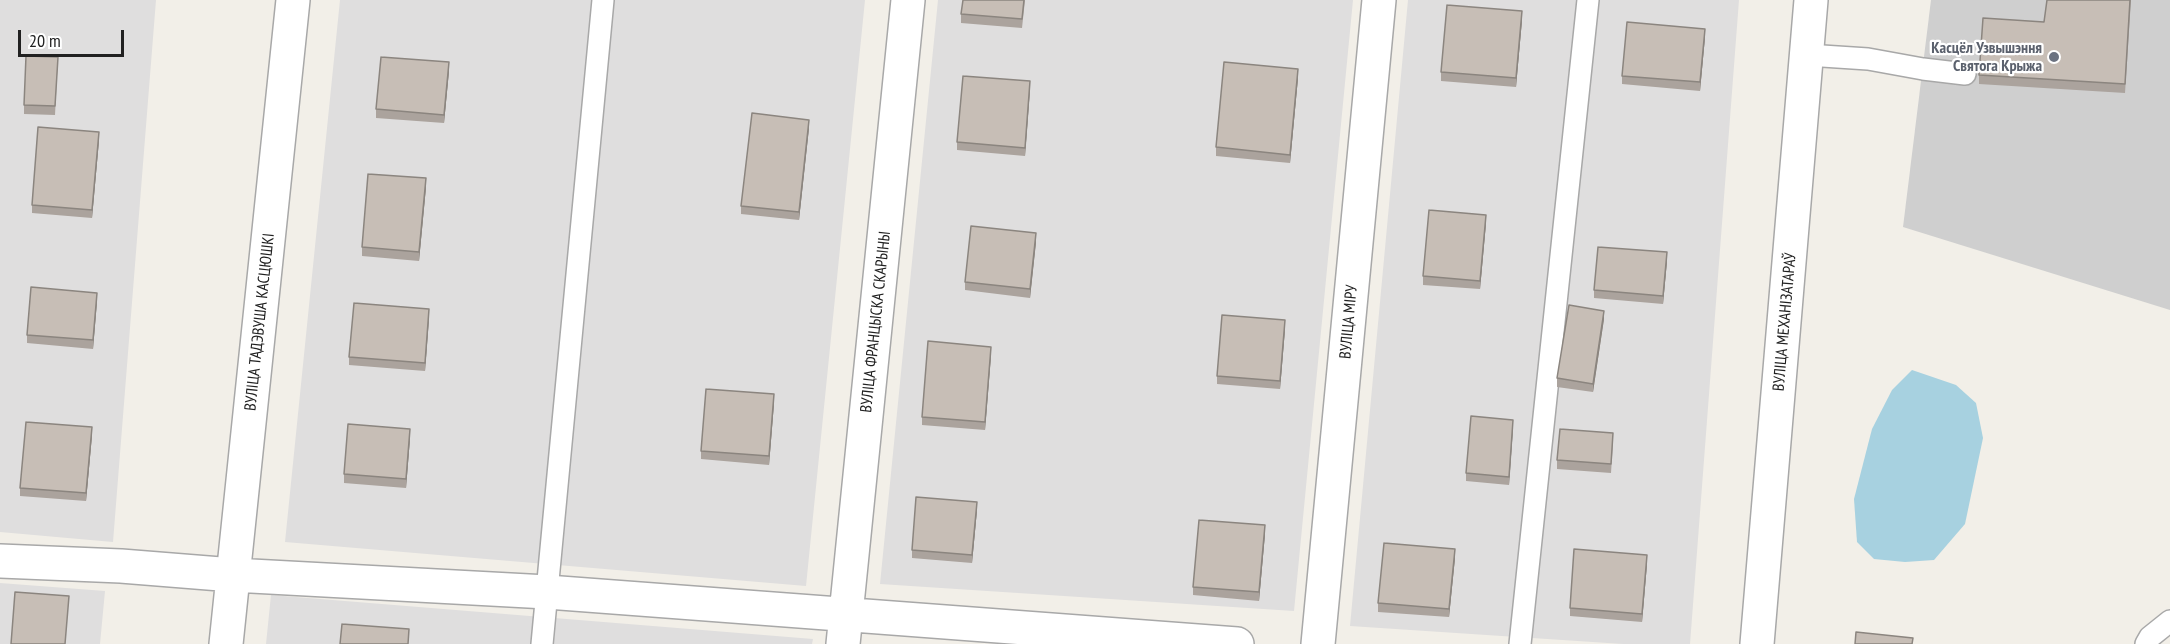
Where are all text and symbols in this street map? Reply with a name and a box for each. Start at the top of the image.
scale bar [21,18,128,56]
text: 20 m [29,29,61,52]
place label: Касцёл Узвышэння Святога Крыжа [1931,38,2042,76]
marker: Касцёл Узвышэння Святога Крыжа [2047,50,2061,64]
street label: ВУЛІЦА ФРАНЦЫСКА СКАРЫНЫ [857,230,895,414]
street label: ВУЛІЦА ТАДЭВУША КАСЦЮШКІ [241,232,279,412]
street label: ВУЛІЦА МЕХАНІЗАТАРАЎ [1769,252,1801,392]
street label: ВУЛІЦА МІРУ [1336,284,1362,360]

